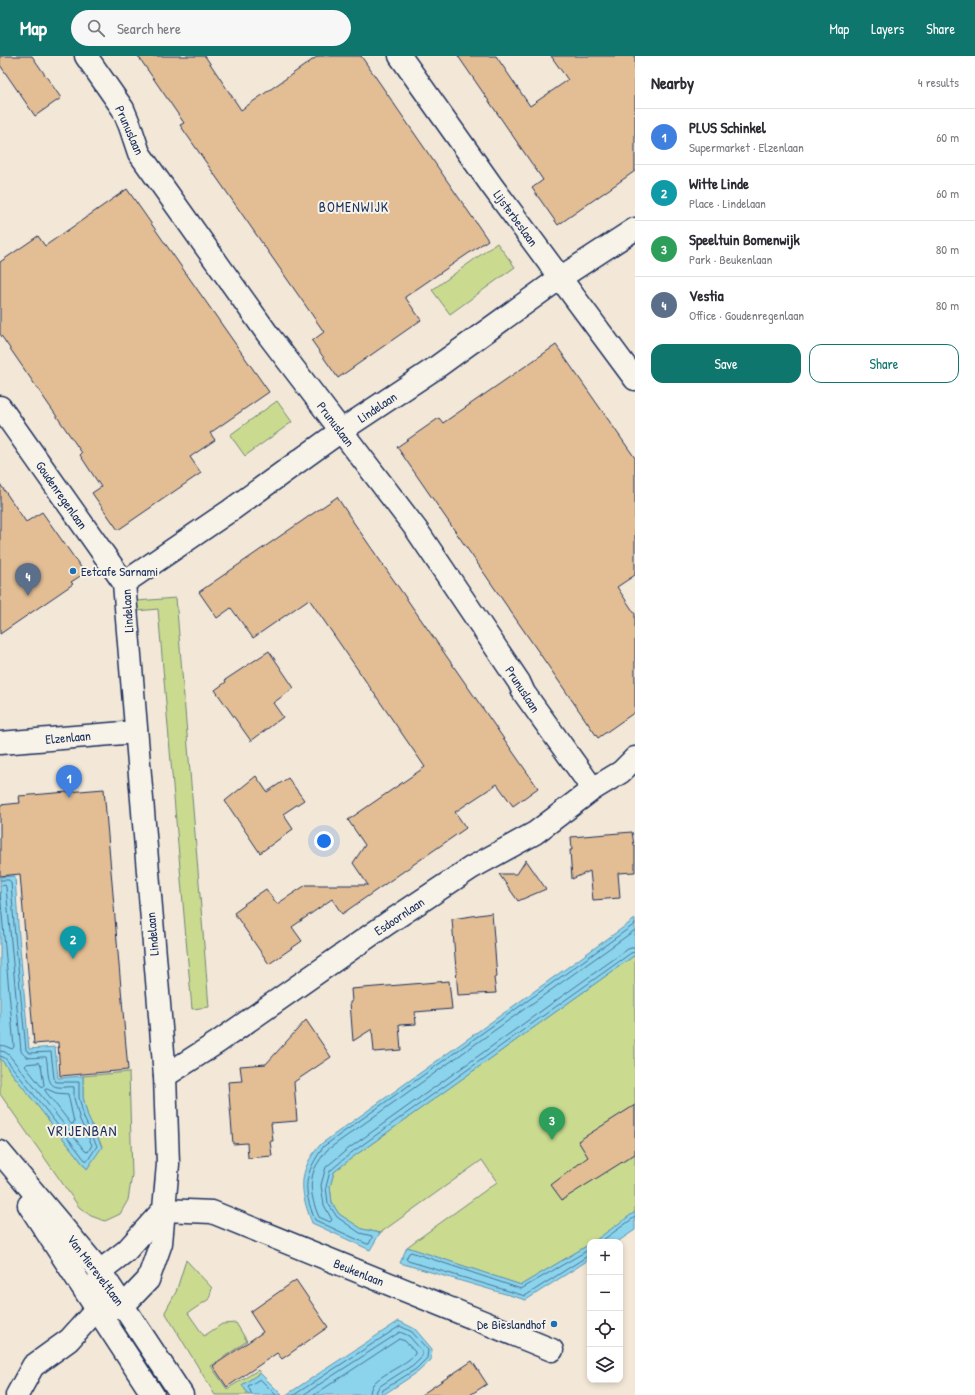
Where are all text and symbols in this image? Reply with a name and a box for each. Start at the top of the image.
search box [71,10,351,46]
text: Map [20,15,47,41]
icon: search [85,17,107,39]
text: Search here [117,18,181,39]
text: Map [829,19,849,38]
text: Layers [871,19,904,38]
text: Share [926,19,955,38]
text: Nearby [651,71,694,94]
text: 4 results [918,73,959,91]
street label: Prunuslaan [111,103,149,158]
text: PLUS Schinkel [689,117,766,138]
text: 1 [662,128,666,146]
text: 60 m [936,128,959,146]
text: Supermarket · Elzenlaan [689,138,804,156]
text: Witte Linde [689,173,749,194]
text: 2 [661,184,667,202]
text: 60 m [936,184,959,202]
street label: Lijsterbeslaan [489,186,543,250]
text: Place · Lindelaan [689,194,766,212]
district label: BOMENWIJK [319,197,389,216]
text: Speeltuin Bomenwijk [689,229,800,250]
text: 3 [661,240,667,258]
text: 80 m [936,240,959,258]
text: Park · Beukenlaan [689,250,772,268]
text: Vestia [689,285,724,306]
text: 4 [662,296,666,314]
text: 80 m [936,296,959,314]
text: Office · Goudenregenlaan [689,306,804,324]
button: Save [651,344,801,383]
button: Share [809,344,959,383]
street label: Lindelaan [354,387,400,427]
street label: Prunuslaan [313,398,359,450]
street label: Goudenregenlaan [32,457,92,533]
place label: Eetcafe Sarnami [81,562,158,580]
pin: 4 [15,563,41,596]
marker: Eetcafe Sarnami [68,566,78,576]
street label: Lindelaan [117,589,137,633]
street label: Prunuslaan [501,662,545,716]
street label: Elzenlaan [45,726,91,748]
pin: 1 [56,765,82,798]
your location [314,831,334,851]
street label: Esdoornlaan [370,893,428,939]
street label: Lindelaan [141,911,163,956]
pin: 2 [60,926,86,959]
pin: 3 [539,1107,565,1140]
district label: VRIJENBAN [47,1120,117,1141]
street label: Van Miereveltlaan [63,1231,129,1309]
map controls [587,1239,623,1383]
button: + [587,1239,623,1275]
street label: Beukenlaan [331,1254,387,1290]
button: − [587,1275,623,1311]
button: locate [587,1311,623,1347]
place label: De Bieslandhof [477,1315,546,1333]
marker: De Bieslandhof [549,1319,559,1329]
button: layers [587,1347,623,1383]

